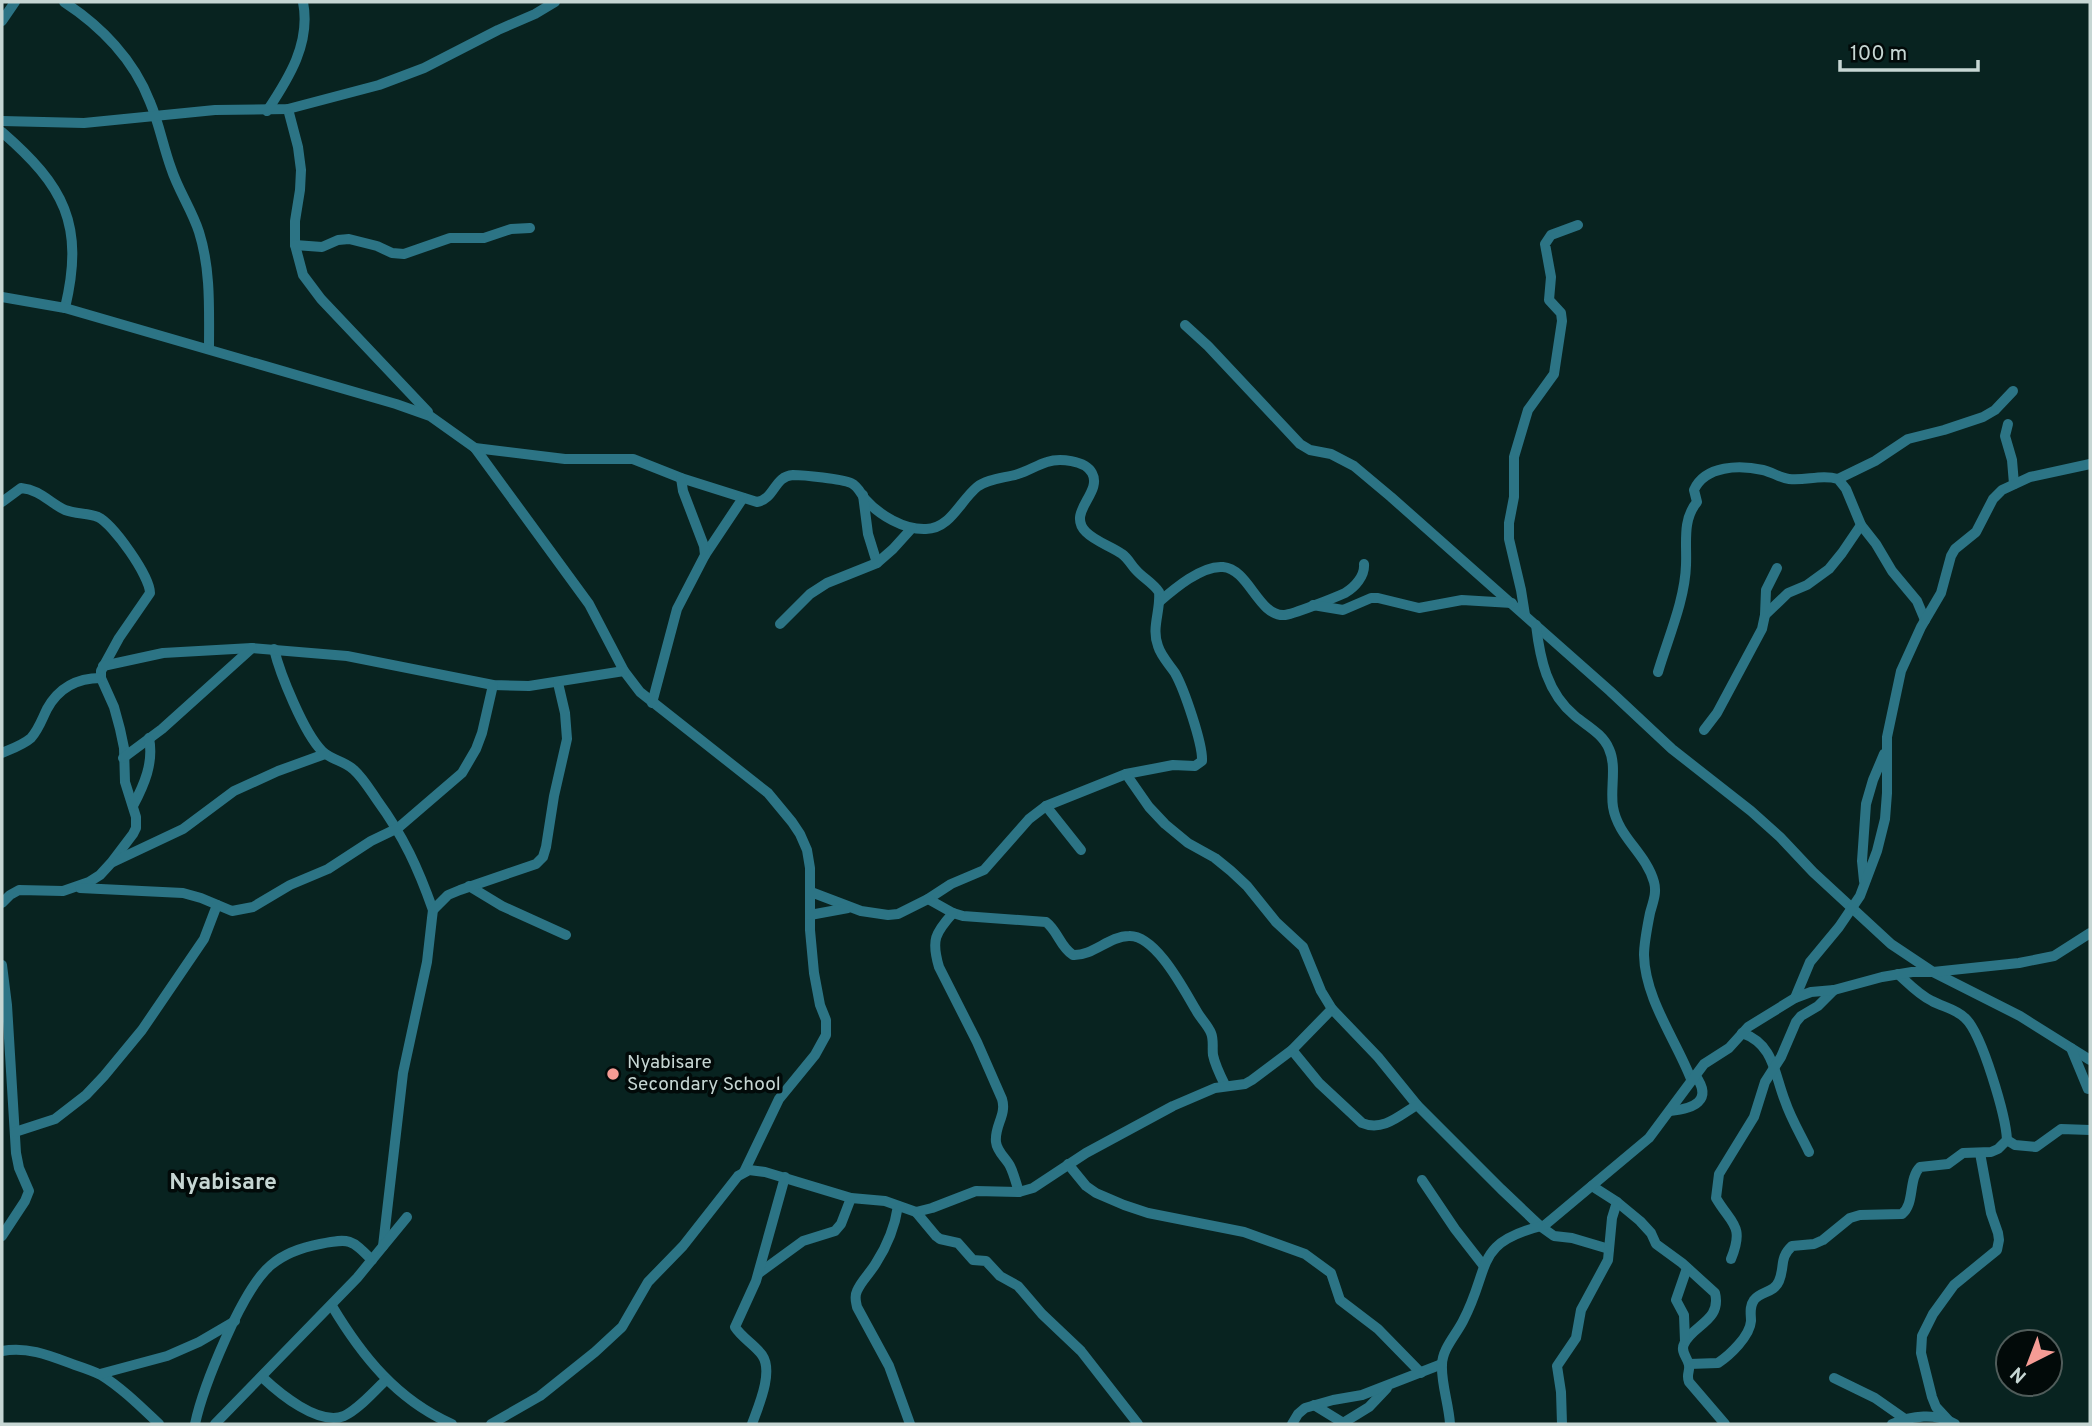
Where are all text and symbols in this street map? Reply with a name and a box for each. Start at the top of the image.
scale bar [1840,28,1978,72]
text: 100 m [1850,41,1907,68]
place label: Nyabisare Secondary School [627,1051,781,1097]
marker: Nyabisare Secondary School [605,1066,621,1082]
district label: Nyabisare [169,1169,277,1198]
north arrow [1994,1328,2064,1398]
text: N [2006,1361,2032,1388]

